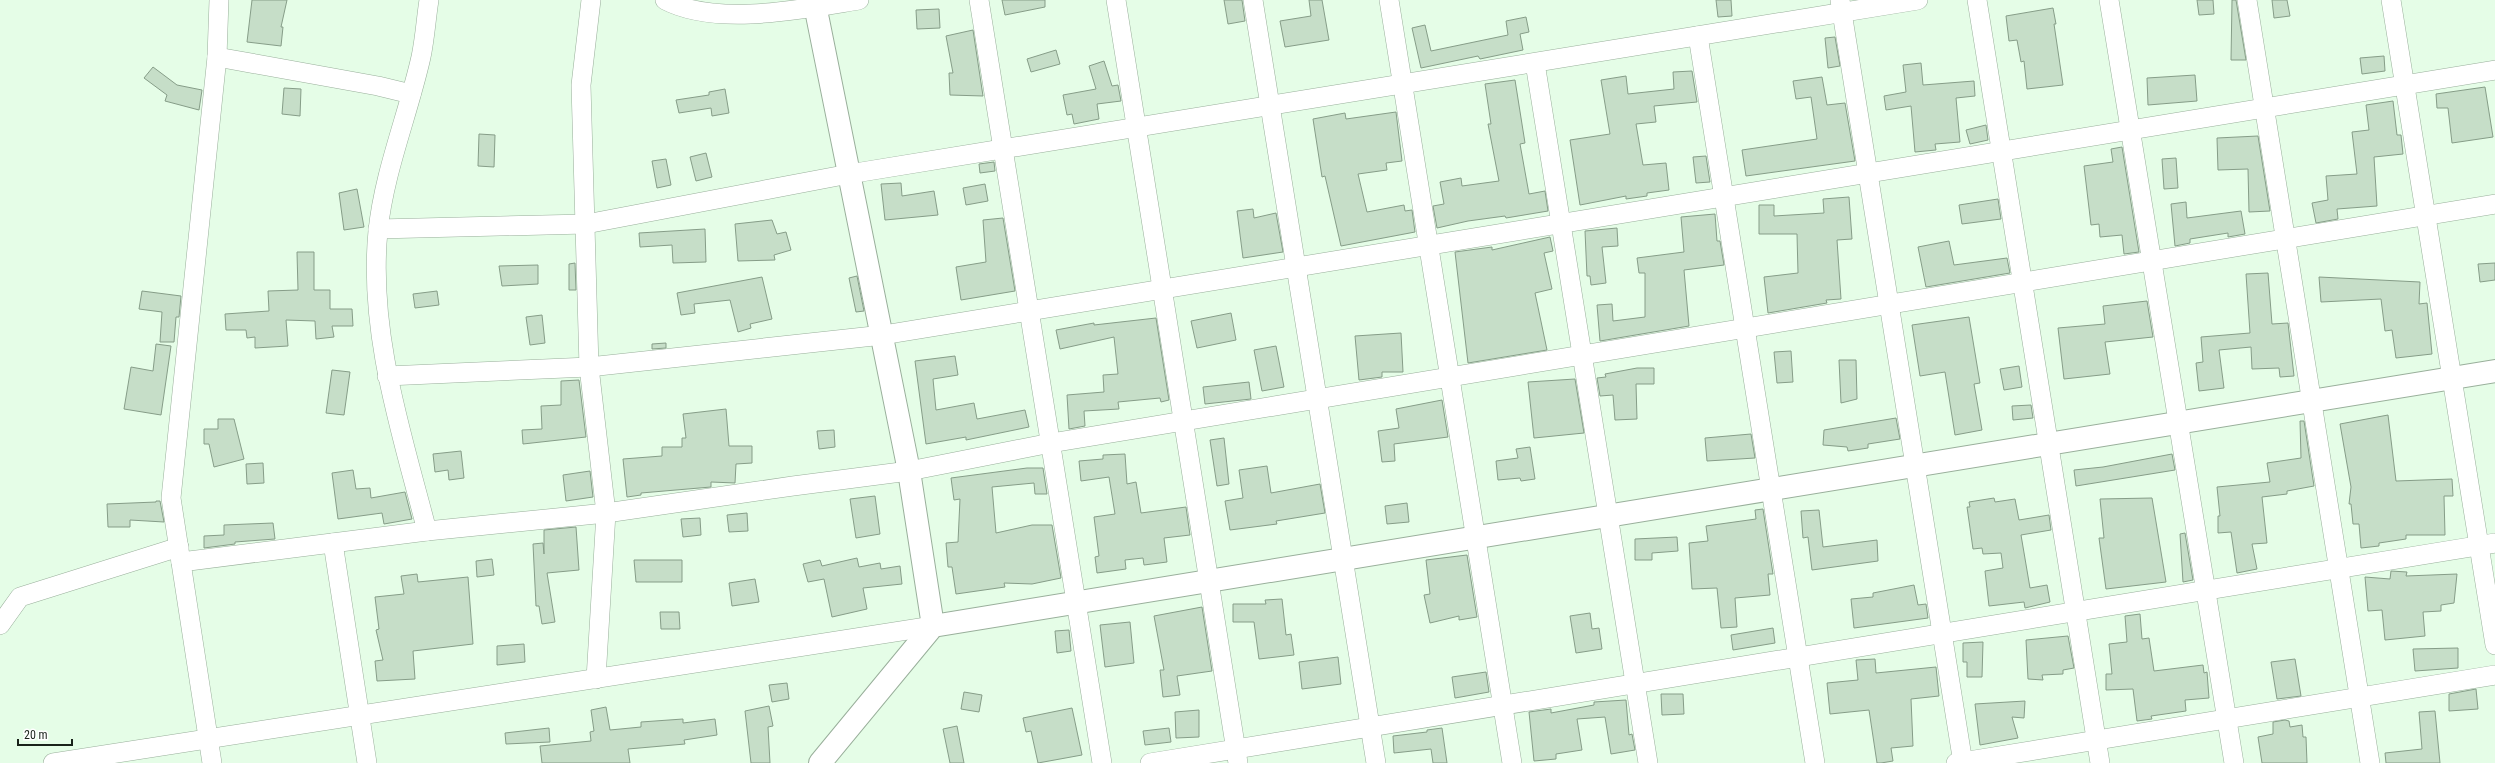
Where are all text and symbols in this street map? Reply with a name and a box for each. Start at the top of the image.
scale bar [18,721,72,747]
text: 20 m [24,728,48,742]

